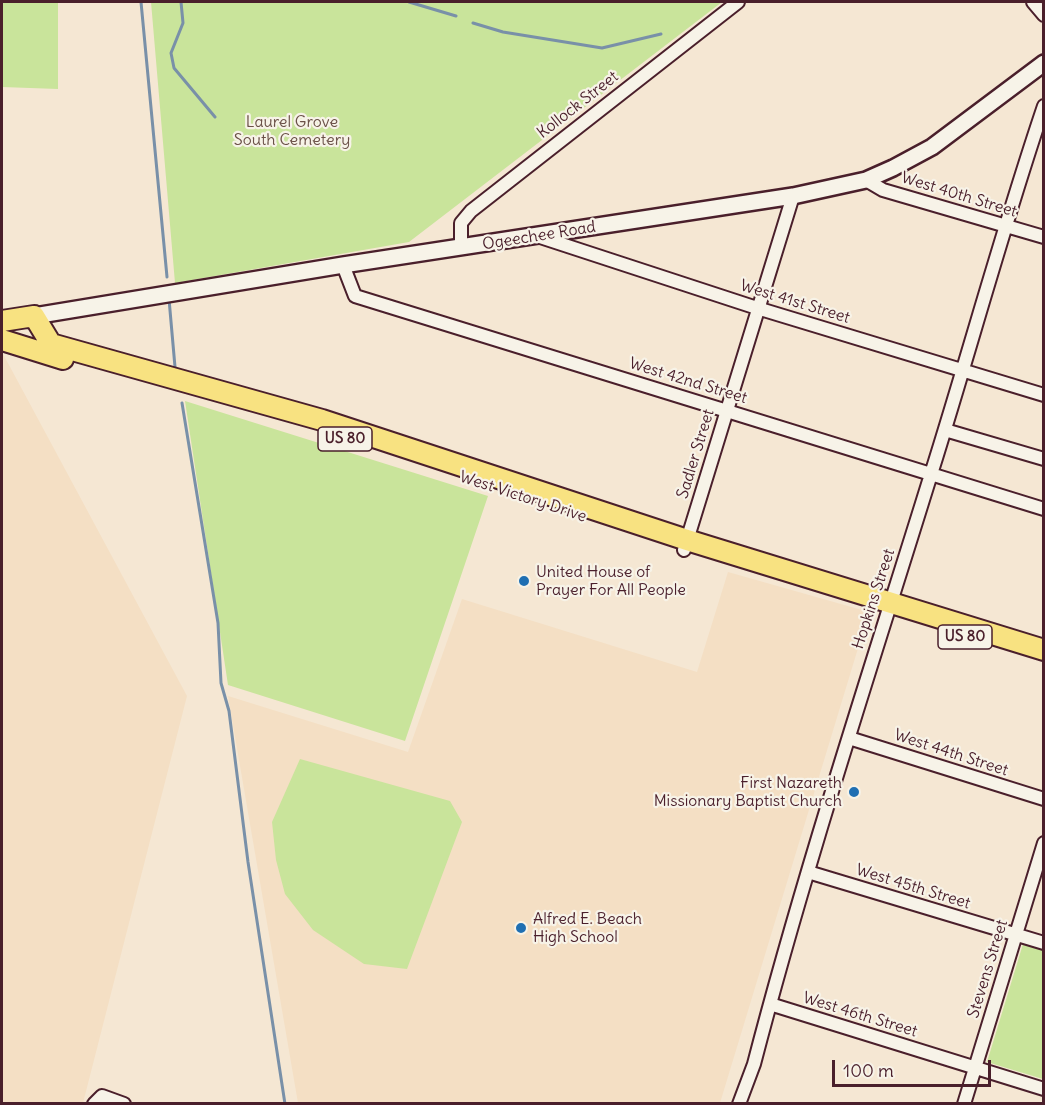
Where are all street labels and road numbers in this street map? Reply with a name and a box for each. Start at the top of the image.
street label: Kollock Street [534,67,622,143]
street label: West 40th Street [899,168,1019,222]
street label: Ogeechee Road [481,218,597,254]
street label: West 41st Street [738,276,852,328]
street label: West 42nd Street [627,354,749,408]
street label: Sadler Street [673,407,719,501]
road number: US 80 [318,427,372,451]
street label: West Victory Drive [457,467,589,527]
street label: Hopkins Street [849,546,899,652]
road number: US 80 [938,625,992,649]
street label: West 44th Street [892,726,1010,780]
street label: West 45th Street [853,860,973,914]
street label: Stevens Street [964,917,1012,1021]
street label: West 46th Street [800,988,920,1042]

